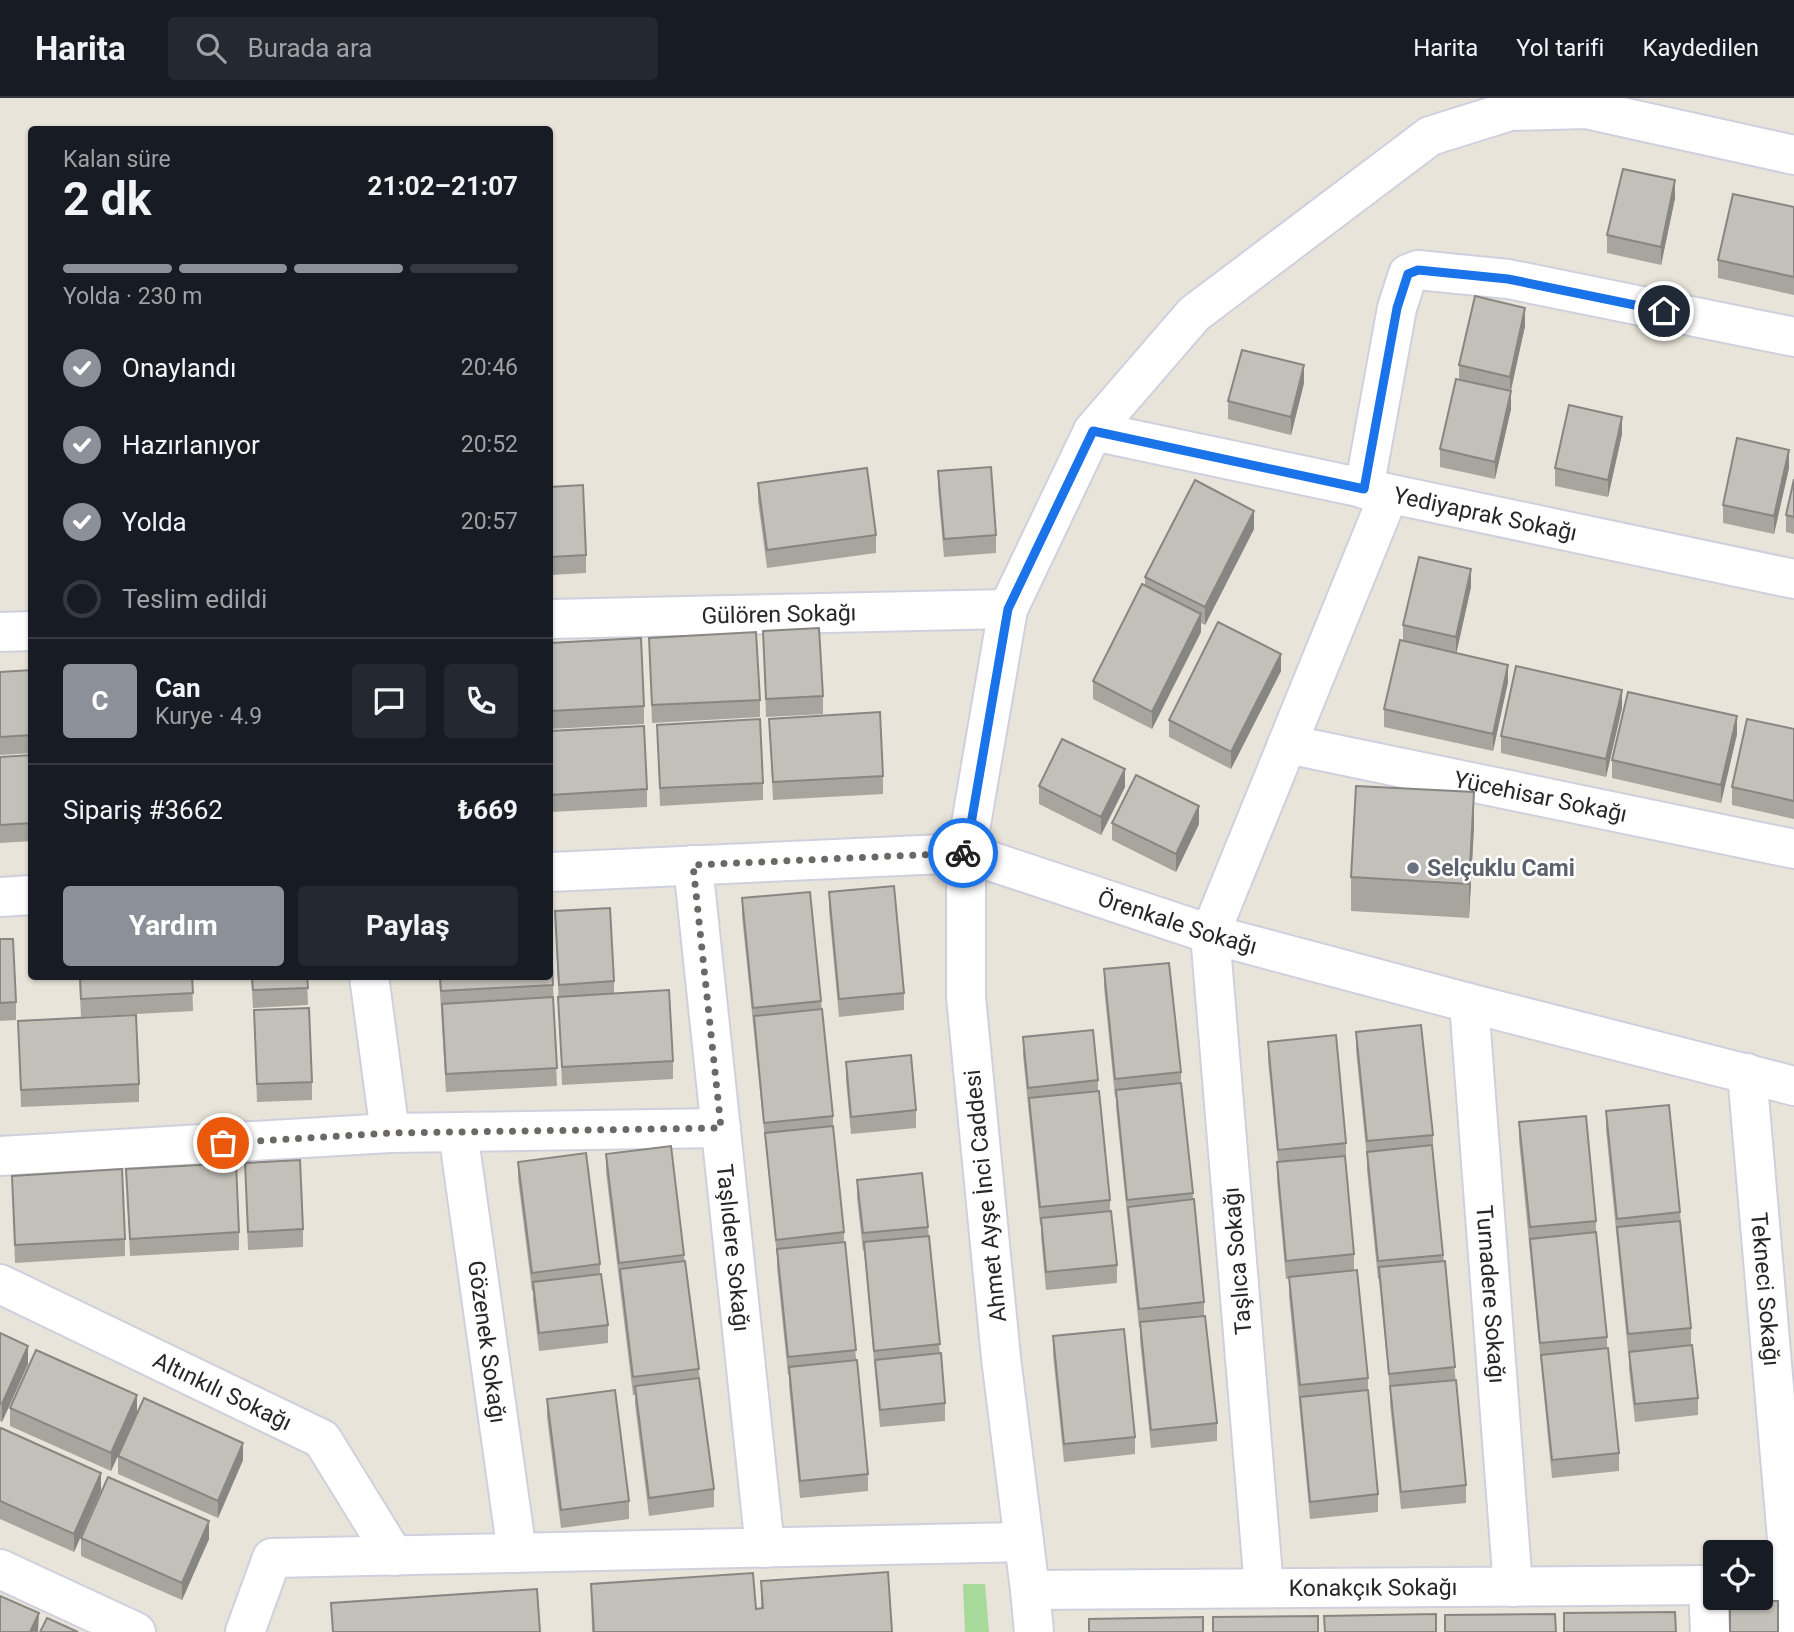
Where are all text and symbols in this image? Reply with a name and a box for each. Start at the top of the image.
search box [168,17,658,80]
text: Harita [35,29,126,68]
icon: search [192,29,230,67]
text: Burada ara [248,33,372,63]
text: Harita [1413,34,1478,62]
text: Yol tarifi [1516,34,1604,62]
text: Kaydedilen [1642,34,1759,62]
text: Kalan süre [63,146,171,173]
text: 21:02–21:07 [368,171,518,201]
text: 2 dk [63,172,151,226]
pin [1634,281,1694,341]
text: Yolda · 230 m [63,283,202,310]
icon: home [1645,292,1683,330]
icon: check [63,349,101,387]
text: Onaylandı [122,353,236,383]
text: 20:46 [461,354,518,381]
icon: check [63,426,101,464]
text: Hazırlanıyor [122,430,260,460]
text: 20:52 [461,431,518,458]
street label: Yediyaprak Sokağı [1391,482,1579,547]
icon: check [63,503,101,541]
text: Yolda [122,507,187,537]
text: 20:57 [461,508,518,535]
text: Teslim edildi [122,584,267,614]
street label: Gülören Sokağı [701,599,857,630]
button: chat [352,664,426,738]
button: phone [444,664,518,738]
text: Can [155,673,201,703]
text: C [91,686,109,716]
text: Kurye · 4.9 [155,703,262,730]
street label: Yücehisar Sokağı [1452,766,1629,828]
text: Sipariş #3662 [63,795,223,825]
text: ₺669 [458,795,518,825]
courier [928,818,998,888]
icon: bike [944,834,982,872]
place label: Selçuklu Cami [1427,855,1575,882]
marker: Selçuklu Cami [1405,860,1421,876]
street label: Örenkale Sokağı [1094,884,1260,960]
button: Yardım [63,886,284,966]
button: Paylaş [298,886,518,966]
street label: Ahmet Ayşe İnci Caddesi [959,1068,1012,1324]
pin [193,1113,253,1173]
icon: bag [204,1124,242,1162]
street label: Taşlıdere Sokağı [711,1163,755,1333]
street label: Taşlıca Sokağı [1218,1186,1257,1336]
street label: Turnadere Sokağı [1470,1204,1511,1384]
street label: Tekneci Sokağı [1745,1211,1785,1367]
street label: Gözenek Sokağı [462,1259,512,1425]
street label: Altınkılı Sokağı [149,1347,296,1436]
map controls [1703,1540,1773,1610]
button: locate [1703,1540,1773,1610]
street label: Konakçık Sokağı [1289,1574,1457,1602]

